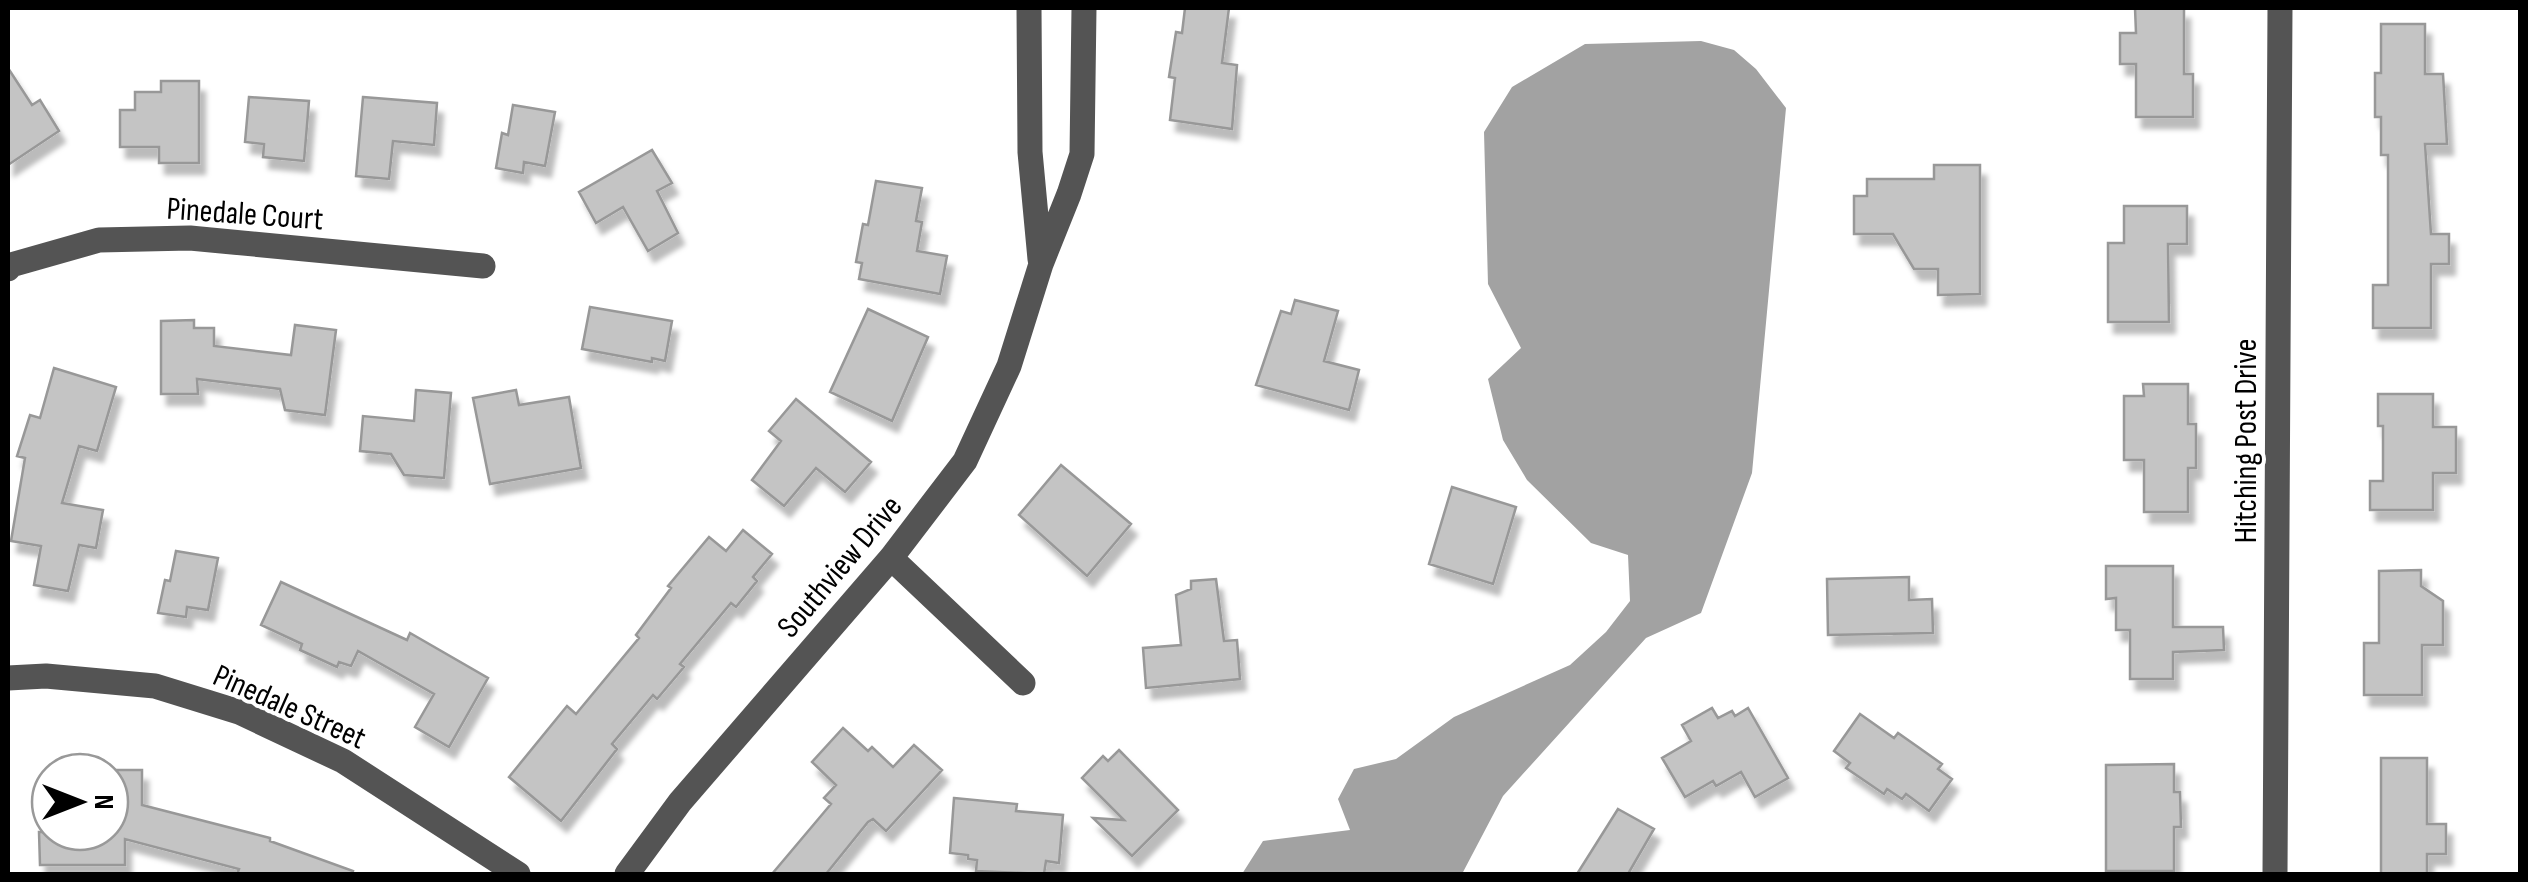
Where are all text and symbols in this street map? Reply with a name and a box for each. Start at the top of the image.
street label: Pinedale Court [165,190,324,239]
street label: Hitching Post Drive [2227,339,2266,543]
street label: Southview Drive [769,488,911,646]
street label: Pinedale Street [207,656,372,758]
north arrow [30,752,130,852]
text: N [87,795,120,809]

